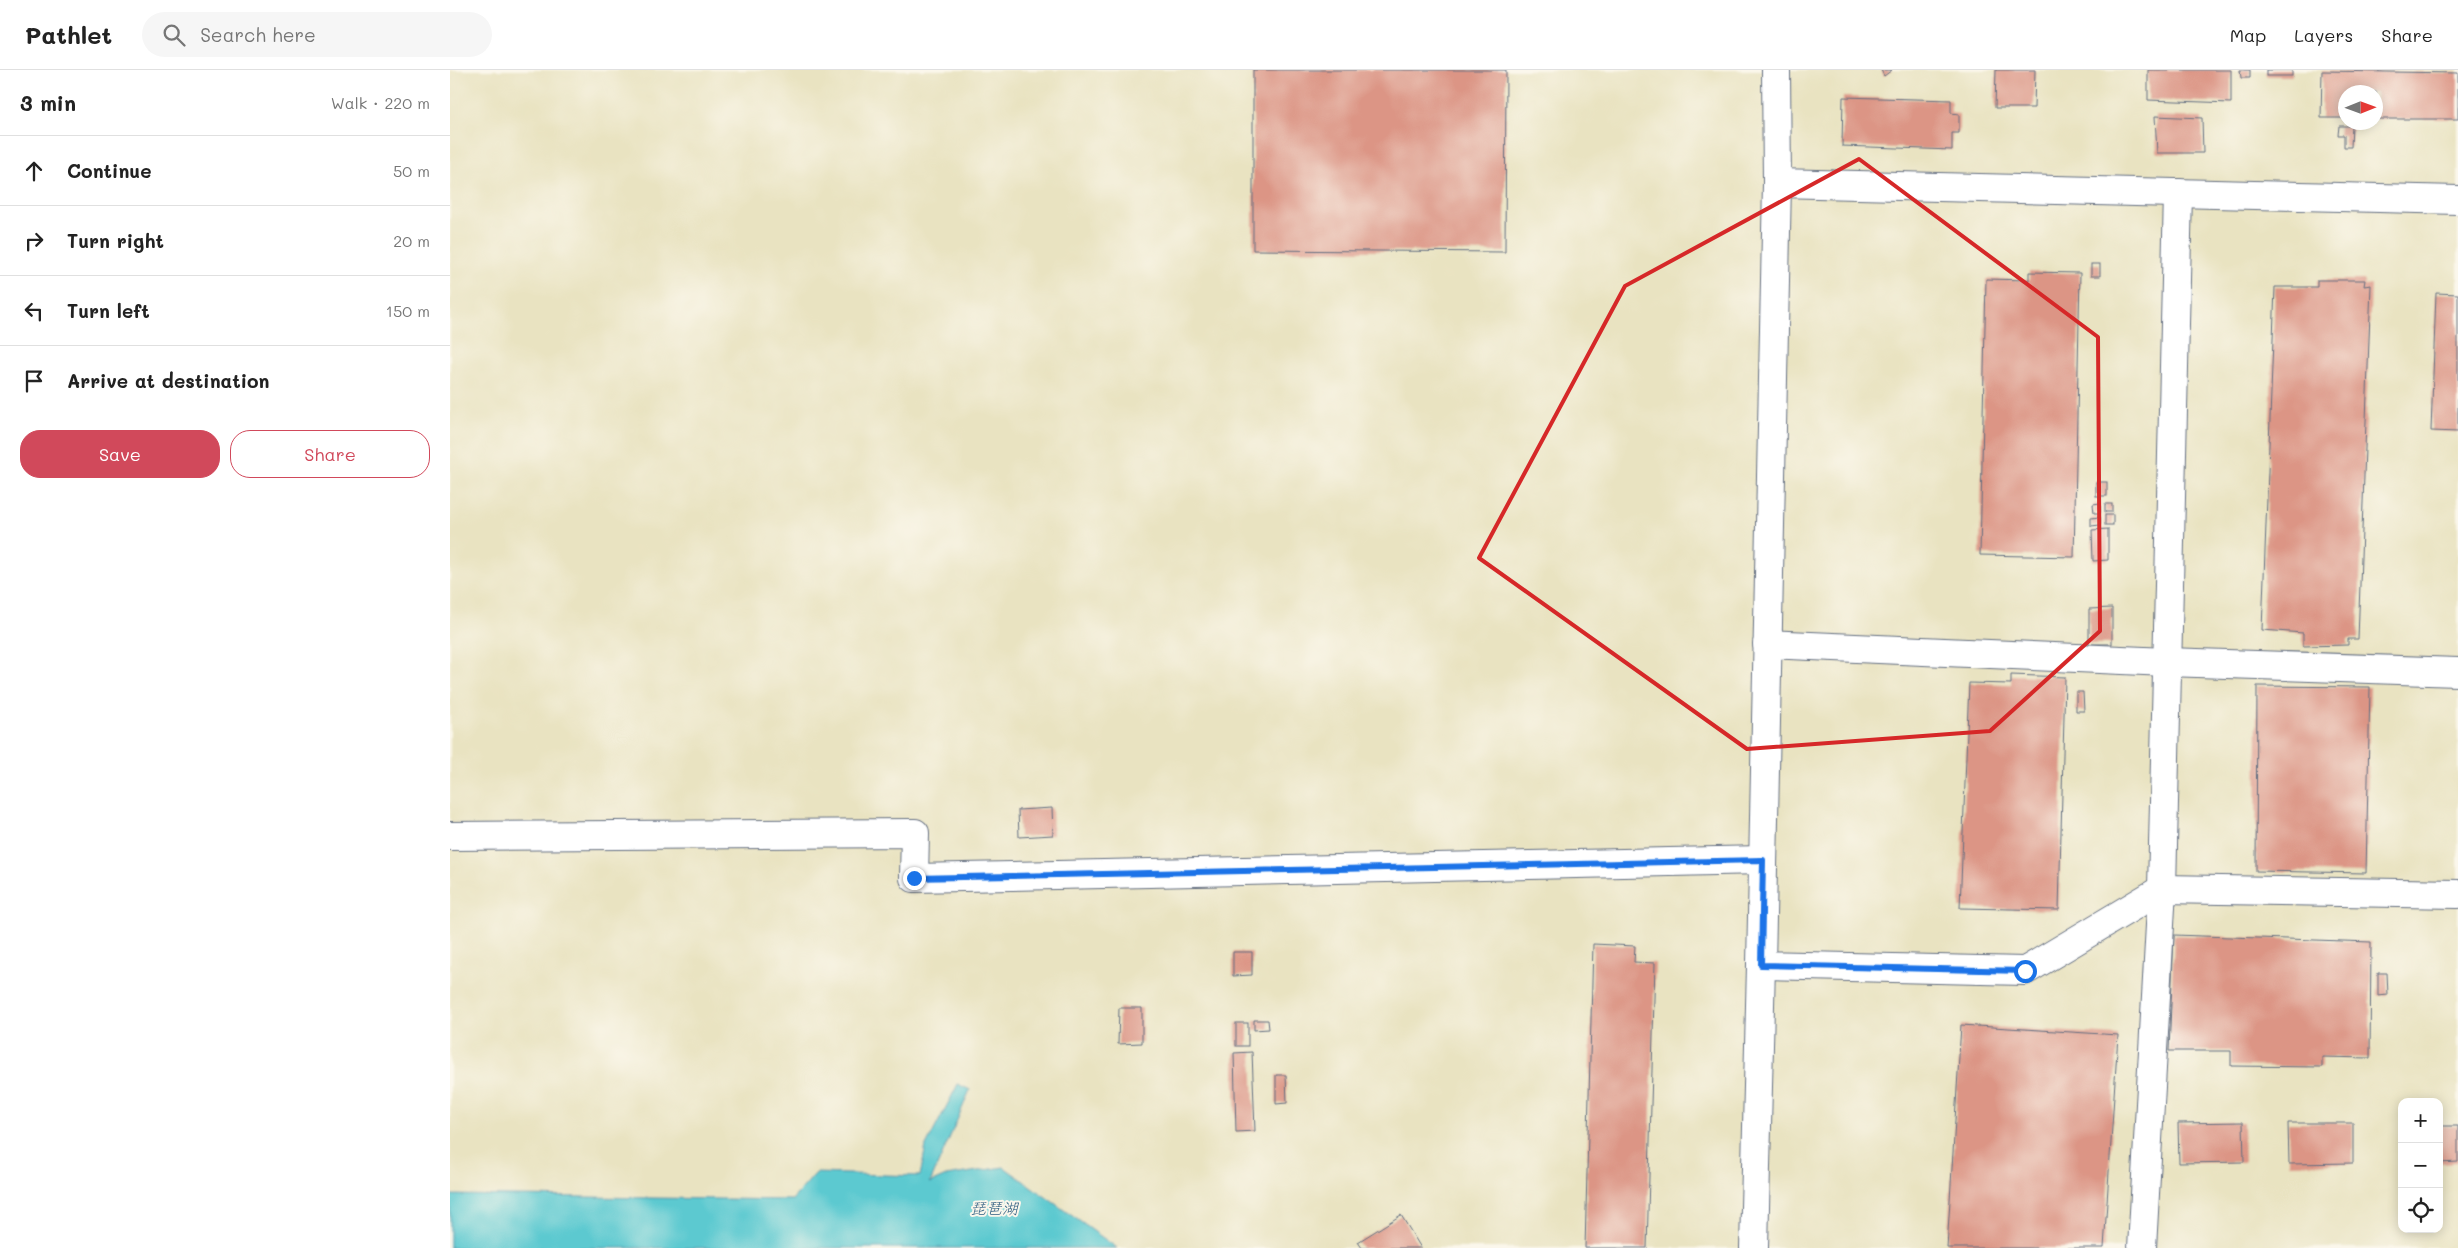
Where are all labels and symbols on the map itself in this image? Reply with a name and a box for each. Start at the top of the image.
north arrow [2338,85,2383,130]
route end [903,867,926,890]
route start [2014,960,2037,983]
water label: 琵琶湖 [970,1197,1020,1218]

